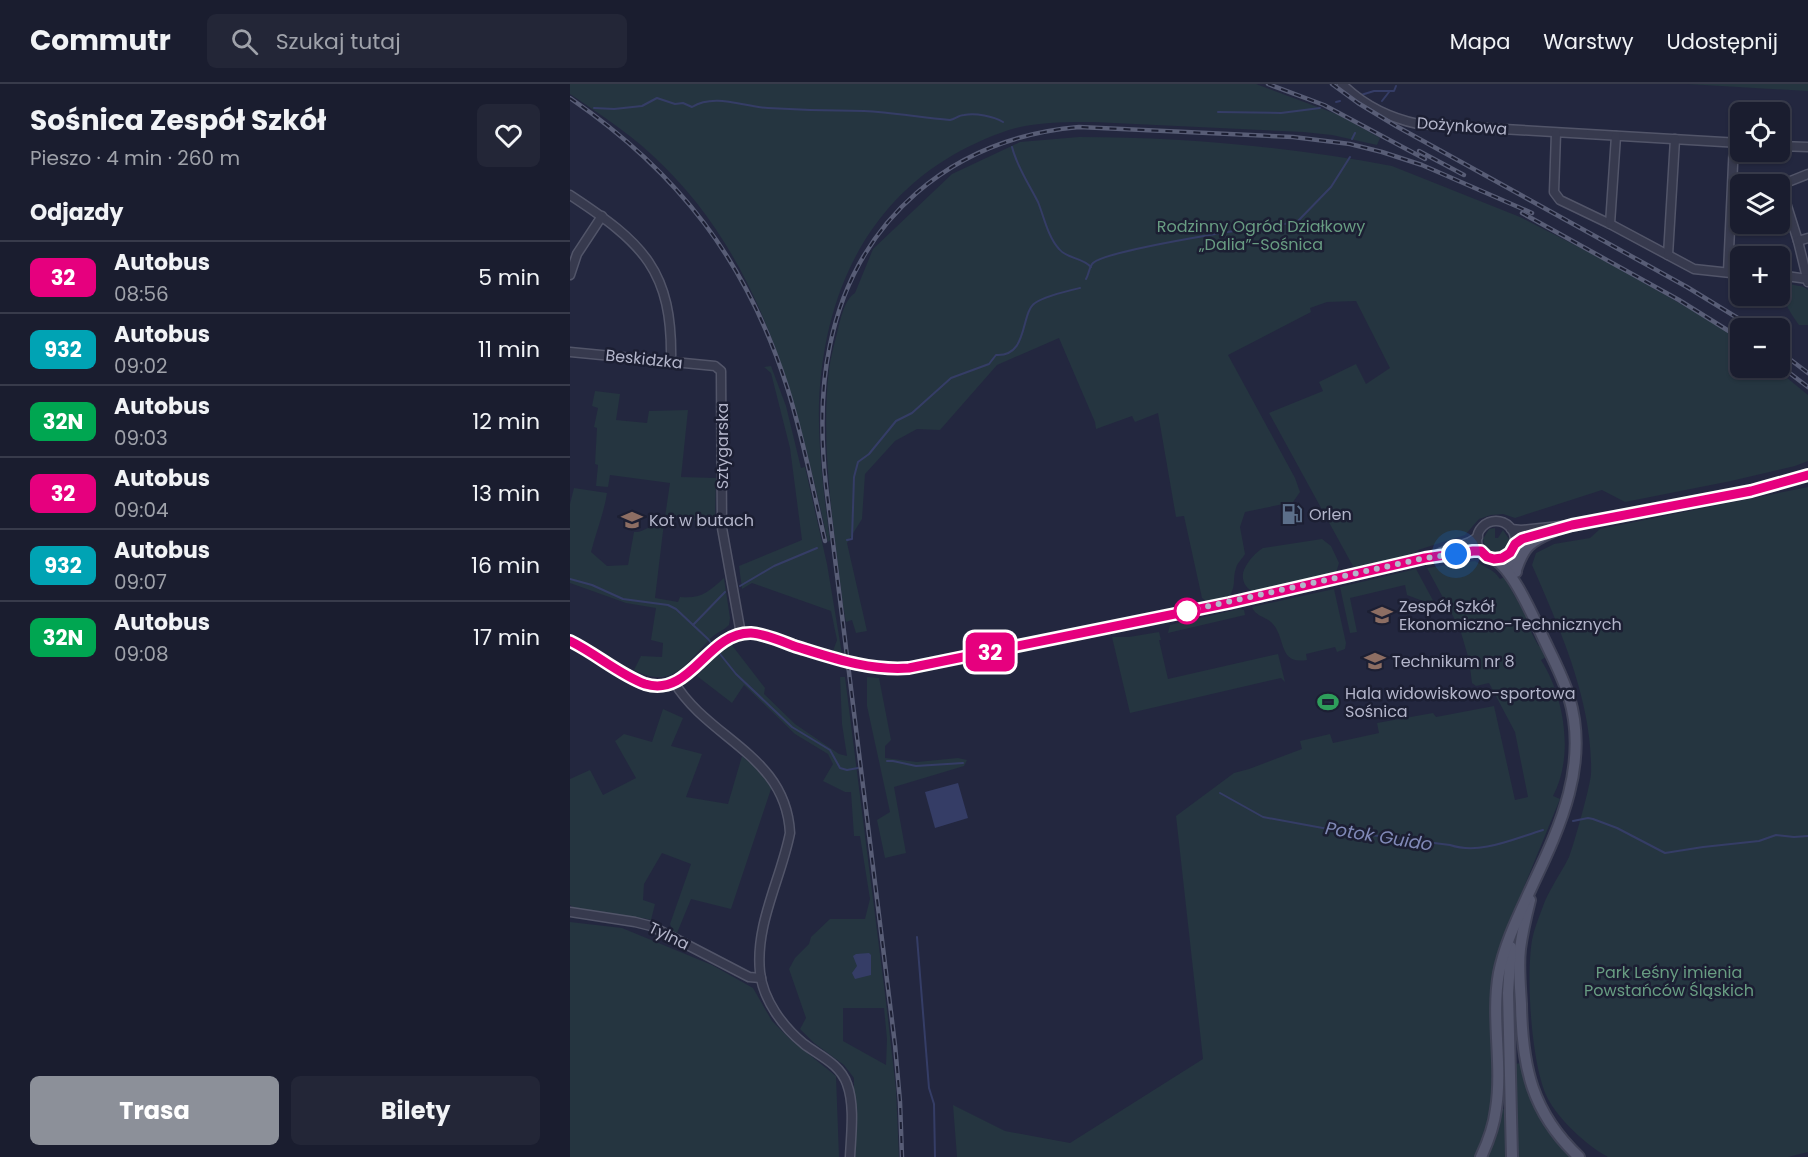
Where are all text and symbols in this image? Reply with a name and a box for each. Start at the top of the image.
search box [207,14,627,68]
text: Commutr [30,21,171,60]
icon: search [228,25,261,58]
text: Szukaj tutaj [276,26,401,57]
text: Mapa [1450,27,1510,56]
text: Warstwy [1543,27,1634,56]
text: Udostępnij [1667,27,1778,56]
text: Sośnica Zespół Szkół [30,101,326,140]
map controls [1730,102,1790,378]
button: locate [1730,102,1790,162]
button: heart [477,104,540,167]
street label: Dożynkowa [1416,111,1508,141]
text: Pieszo · 4 min · 260 m [30,144,240,172]
button: layers [1730,174,1790,234]
text: Odjazdy [30,197,123,228]
park label: Rodzinny Ogród Działkowy „Dalia”-Sośnica [1157,215,1365,256]
button: + [1730,246,1790,306]
text: Autobus [114,247,210,278]
text: 5 min [478,262,540,293]
text: 32 [51,263,75,292]
text: 08:56 [114,280,169,308]
button: − [1730,318,1790,378]
text: Autobus [114,319,210,350]
text: 11 min [478,334,540,365]
text: 932 [44,335,82,364]
street label: Beskidzka [604,344,684,374]
text: 09:02 [114,352,167,380]
text: Autobus [114,391,210,422]
street label: Sztygarska [711,403,734,489]
text: 12 min [472,406,540,437]
text: 32N [43,407,83,436]
text: 09:03 [114,424,168,452]
text: Autobus [114,463,210,494]
text: 13 min [472,478,540,509]
text: 32 [51,479,75,508]
text: 09:04 [114,496,169,524]
fuel station icon: Orlen [1280,502,1304,526]
place label: Orlen [1309,503,1352,526]
school or university icon: Kot w butach [620,508,644,532]
place label: Kot w butach [649,509,754,532]
text: Autobus [114,535,210,566]
your location [1441,539,1471,569]
text: 16 min [471,550,540,581]
text: 932 [44,551,82,580]
text: 09:07 [114,568,167,596]
place label: Zespół Szkół Ekonomiczno-Technicznych [1399,595,1622,636]
unlabelled marker [1174,598,1200,624]
school or university icon: Zespół Szkół Ekonomiczno-Technicznych [1370,603,1394,627]
text: Autobus [114,607,210,638]
text: 17 min [473,622,540,653]
text: 32N [43,623,83,652]
line badge: 32 [963,632,1017,672]
text: 32 [978,638,1002,667]
text: 09:08 [114,640,169,668]
school or university icon: Technikum nr 8 [1363,649,1387,673]
place label: Technikum nr 8 [1392,650,1515,673]
place label: Hala widowiskowo-sportowa Sośnica [1345,682,1575,723]
sports icon: Hala widowiskowo-sportowa Sośnica [1316,690,1340,714]
water label: Potok Guido [1324,815,1434,857]
street label: Tylna [645,916,693,956]
park label: Park Leśny imienia Powstańców Śląskich [1584,961,1754,1002]
button: Trasa [30,1076,279,1145]
button: Bilety [291,1076,540,1145]

